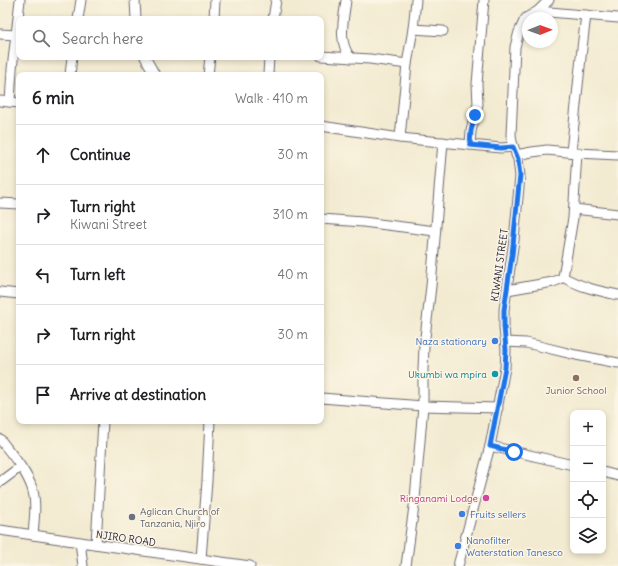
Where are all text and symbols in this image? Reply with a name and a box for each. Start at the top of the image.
north arrow [522,12,558,48]
search box [16,16,324,60]
icon: search [30,27,52,49]
text: Search here [62,29,143,48]
text: 6 min [32,87,74,109]
text: Walk · 410 m [235,90,308,107]
route end [466,106,484,124]
icon: ahead [32,144,54,166]
text: Continue [70,145,131,164]
text: 30 m [278,146,308,163]
text: Turn right [70,197,135,216]
icon: right [32,204,54,226]
text: 310 m [273,206,308,223]
text: Kiwani Street [70,216,147,233]
street label: KIWANI STREET [488,228,511,302]
icon: left [32,264,54,286]
text: Turn left [70,265,125,284]
text: 40 m [277,266,308,283]
icon: right [32,324,54,346]
text: Turn right [70,325,135,344]
text: 30 m [278,326,308,343]
place label: Naza stationary [416,335,487,348]
marker: Naza stationary [490,336,500,346]
place label: Ukumbi wa mpira [408,368,487,381]
marker: Ukumbi wa mpira [490,369,500,379]
marker: Junior School [571,373,581,383]
icon: arrive [32,384,54,406]
place label: Junior School [546,384,606,397]
text: Arrive at destination [70,385,206,404]
map controls [570,410,606,554]
button: + [570,410,606,446]
route start [505,443,523,461]
button: − [570,446,606,482]
button: locate [570,482,606,518]
place label: Ringanami Lodge [400,492,478,505]
marker: Ringanami Lodge [481,493,491,503]
place label: Aglican Church of Tanzania, Njiro [140,505,220,530]
place label: Fruits sellers [470,508,527,521]
marker: Fruits sellers [457,509,467,519]
marker: Aglican Church of Tanzania, Njiro [127,512,137,522]
button: layers [570,518,606,554]
street label: NJIRO ROAD [95,528,157,549]
place label: Nanofilter Waterstation Tanesco [466,534,563,559]
marker: Nanofilter Waterstation Tanesco [453,541,463,551]

